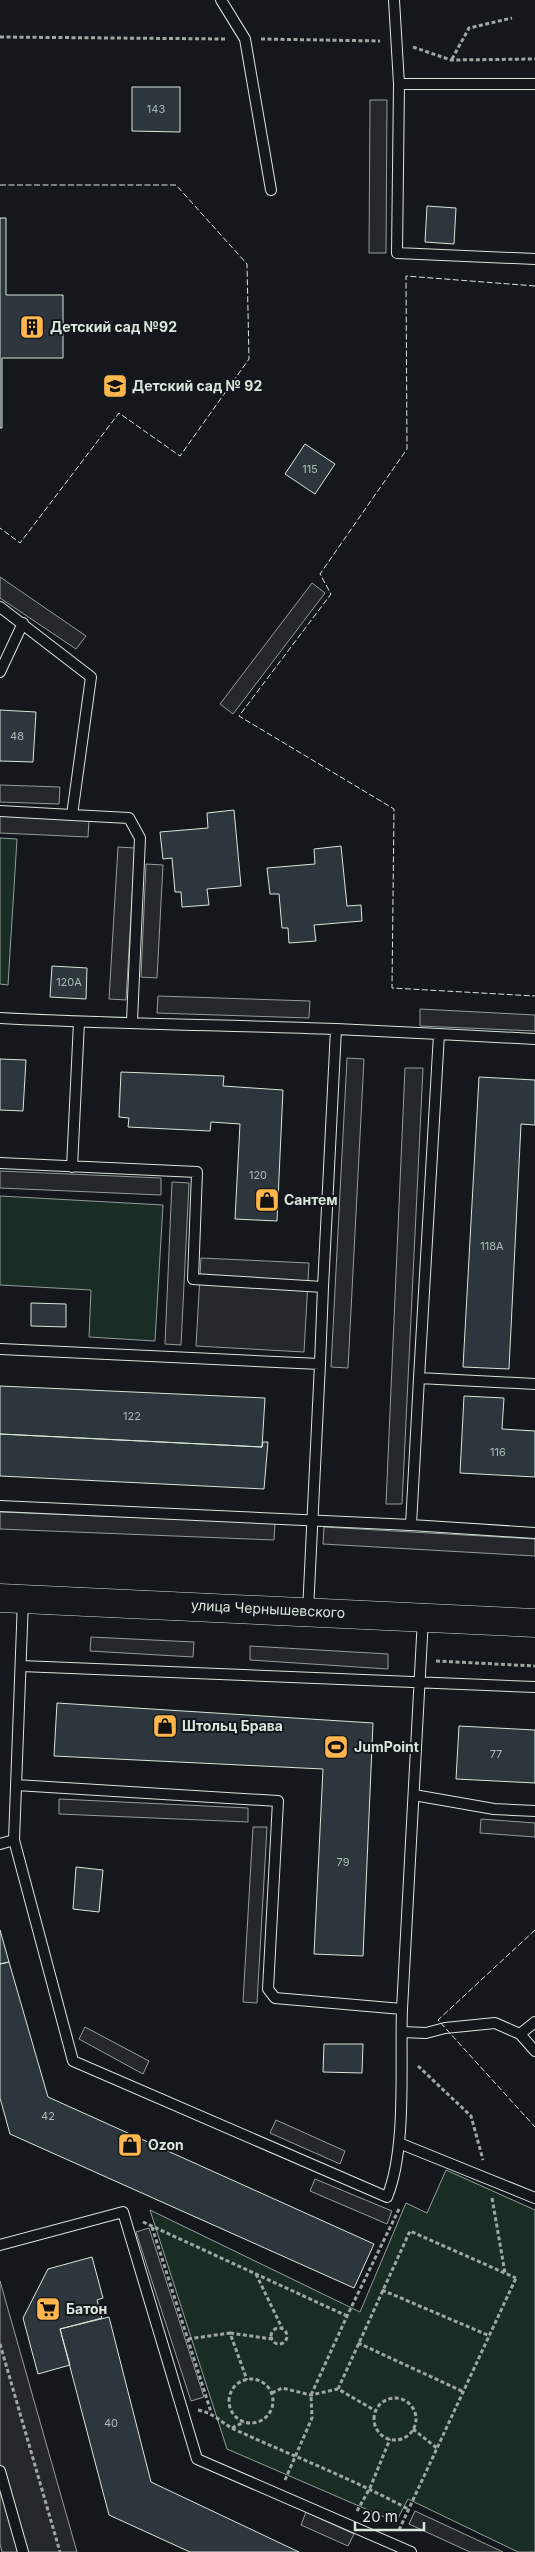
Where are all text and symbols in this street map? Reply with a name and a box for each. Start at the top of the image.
house number: 143 [147,102,165,116]
building icon: Детский сад №92 [19,314,45,340]
place label: Детский сад №92 [50,318,177,335]
school or university icon: Детский сад № 92 [102,373,128,399]
place label: Детский сад № 92 [132,377,262,394]
house number: 115 [302,462,318,476]
house number: 48 [10,729,24,743]
house number: 120А [56,975,82,989]
house number: 120 [249,1168,267,1182]
shop icon: Сантем [254,1187,280,1213]
place label: Сантем [284,1191,338,1208]
house number: 118А [480,1239,504,1253]
house number: 122 [123,1409,141,1423]
house number: 116 [490,1445,506,1459]
street label: улица Чернышевского [190,1596,346,1621]
shop icon: Штольц Брава [152,1713,178,1739]
place label: Штольц Брава [182,1717,283,1734]
sports icon: JumPoint [323,1734,349,1760]
place label: JumPoint [354,1738,419,1755]
house number: 77 [490,1747,502,1761]
house number: 79 [337,1855,350,1869]
house number: 42 [41,2109,55,2123]
shop icon: Ozon [117,2132,143,2158]
place label: Ozon [148,2136,184,2153]
supermarket icon: Батон [35,2296,61,2322]
place label: Батон [66,2300,107,2317]
house number: 40 [104,2416,118,2430]
scale bar [355,2500,424,2532]
text: 20 m [362,2507,398,2526]

